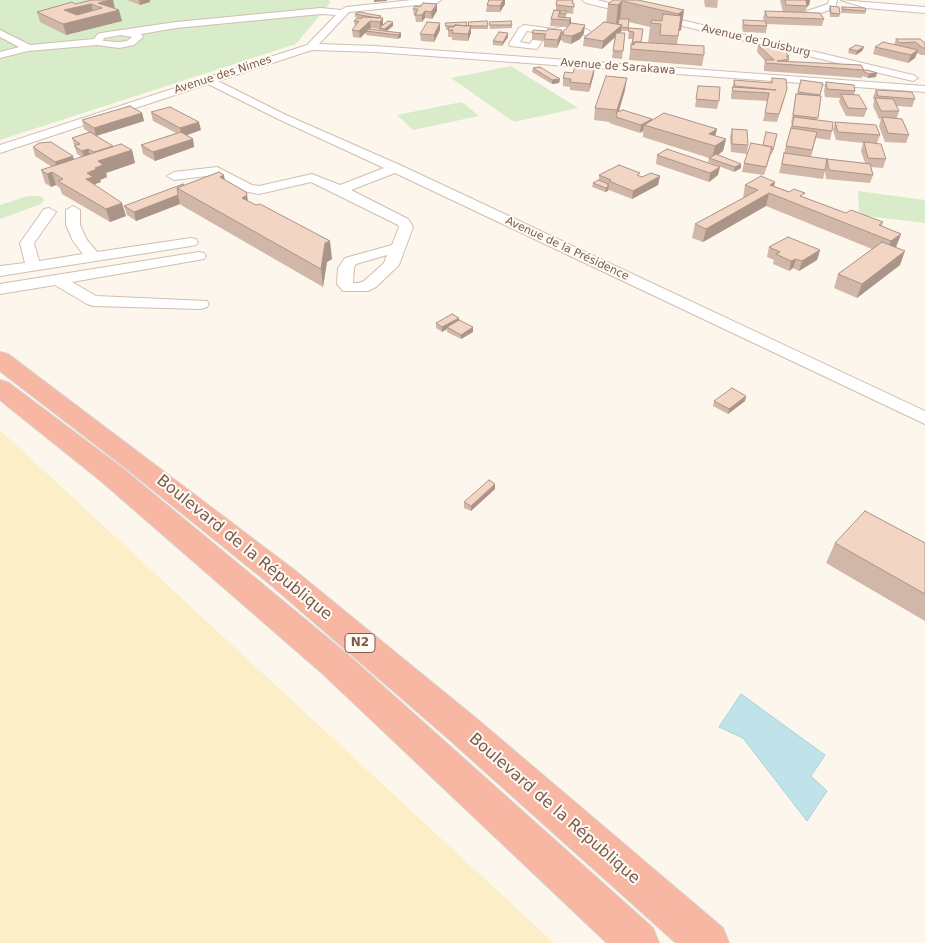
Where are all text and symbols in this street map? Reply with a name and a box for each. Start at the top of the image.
street label: Avenue de Duisburg [700,22,812,60]
street label: Avenue des Nimes [173,53,273,97]
street label: Avenue de Sarakawa [560,56,676,78]
street label: Avenue de la Présidence [503,215,631,283]
street label: Boulevard de la République [152,471,336,625]
road number: N2 [345,634,375,652]
street label: Boulevard de la République [465,730,643,888]

